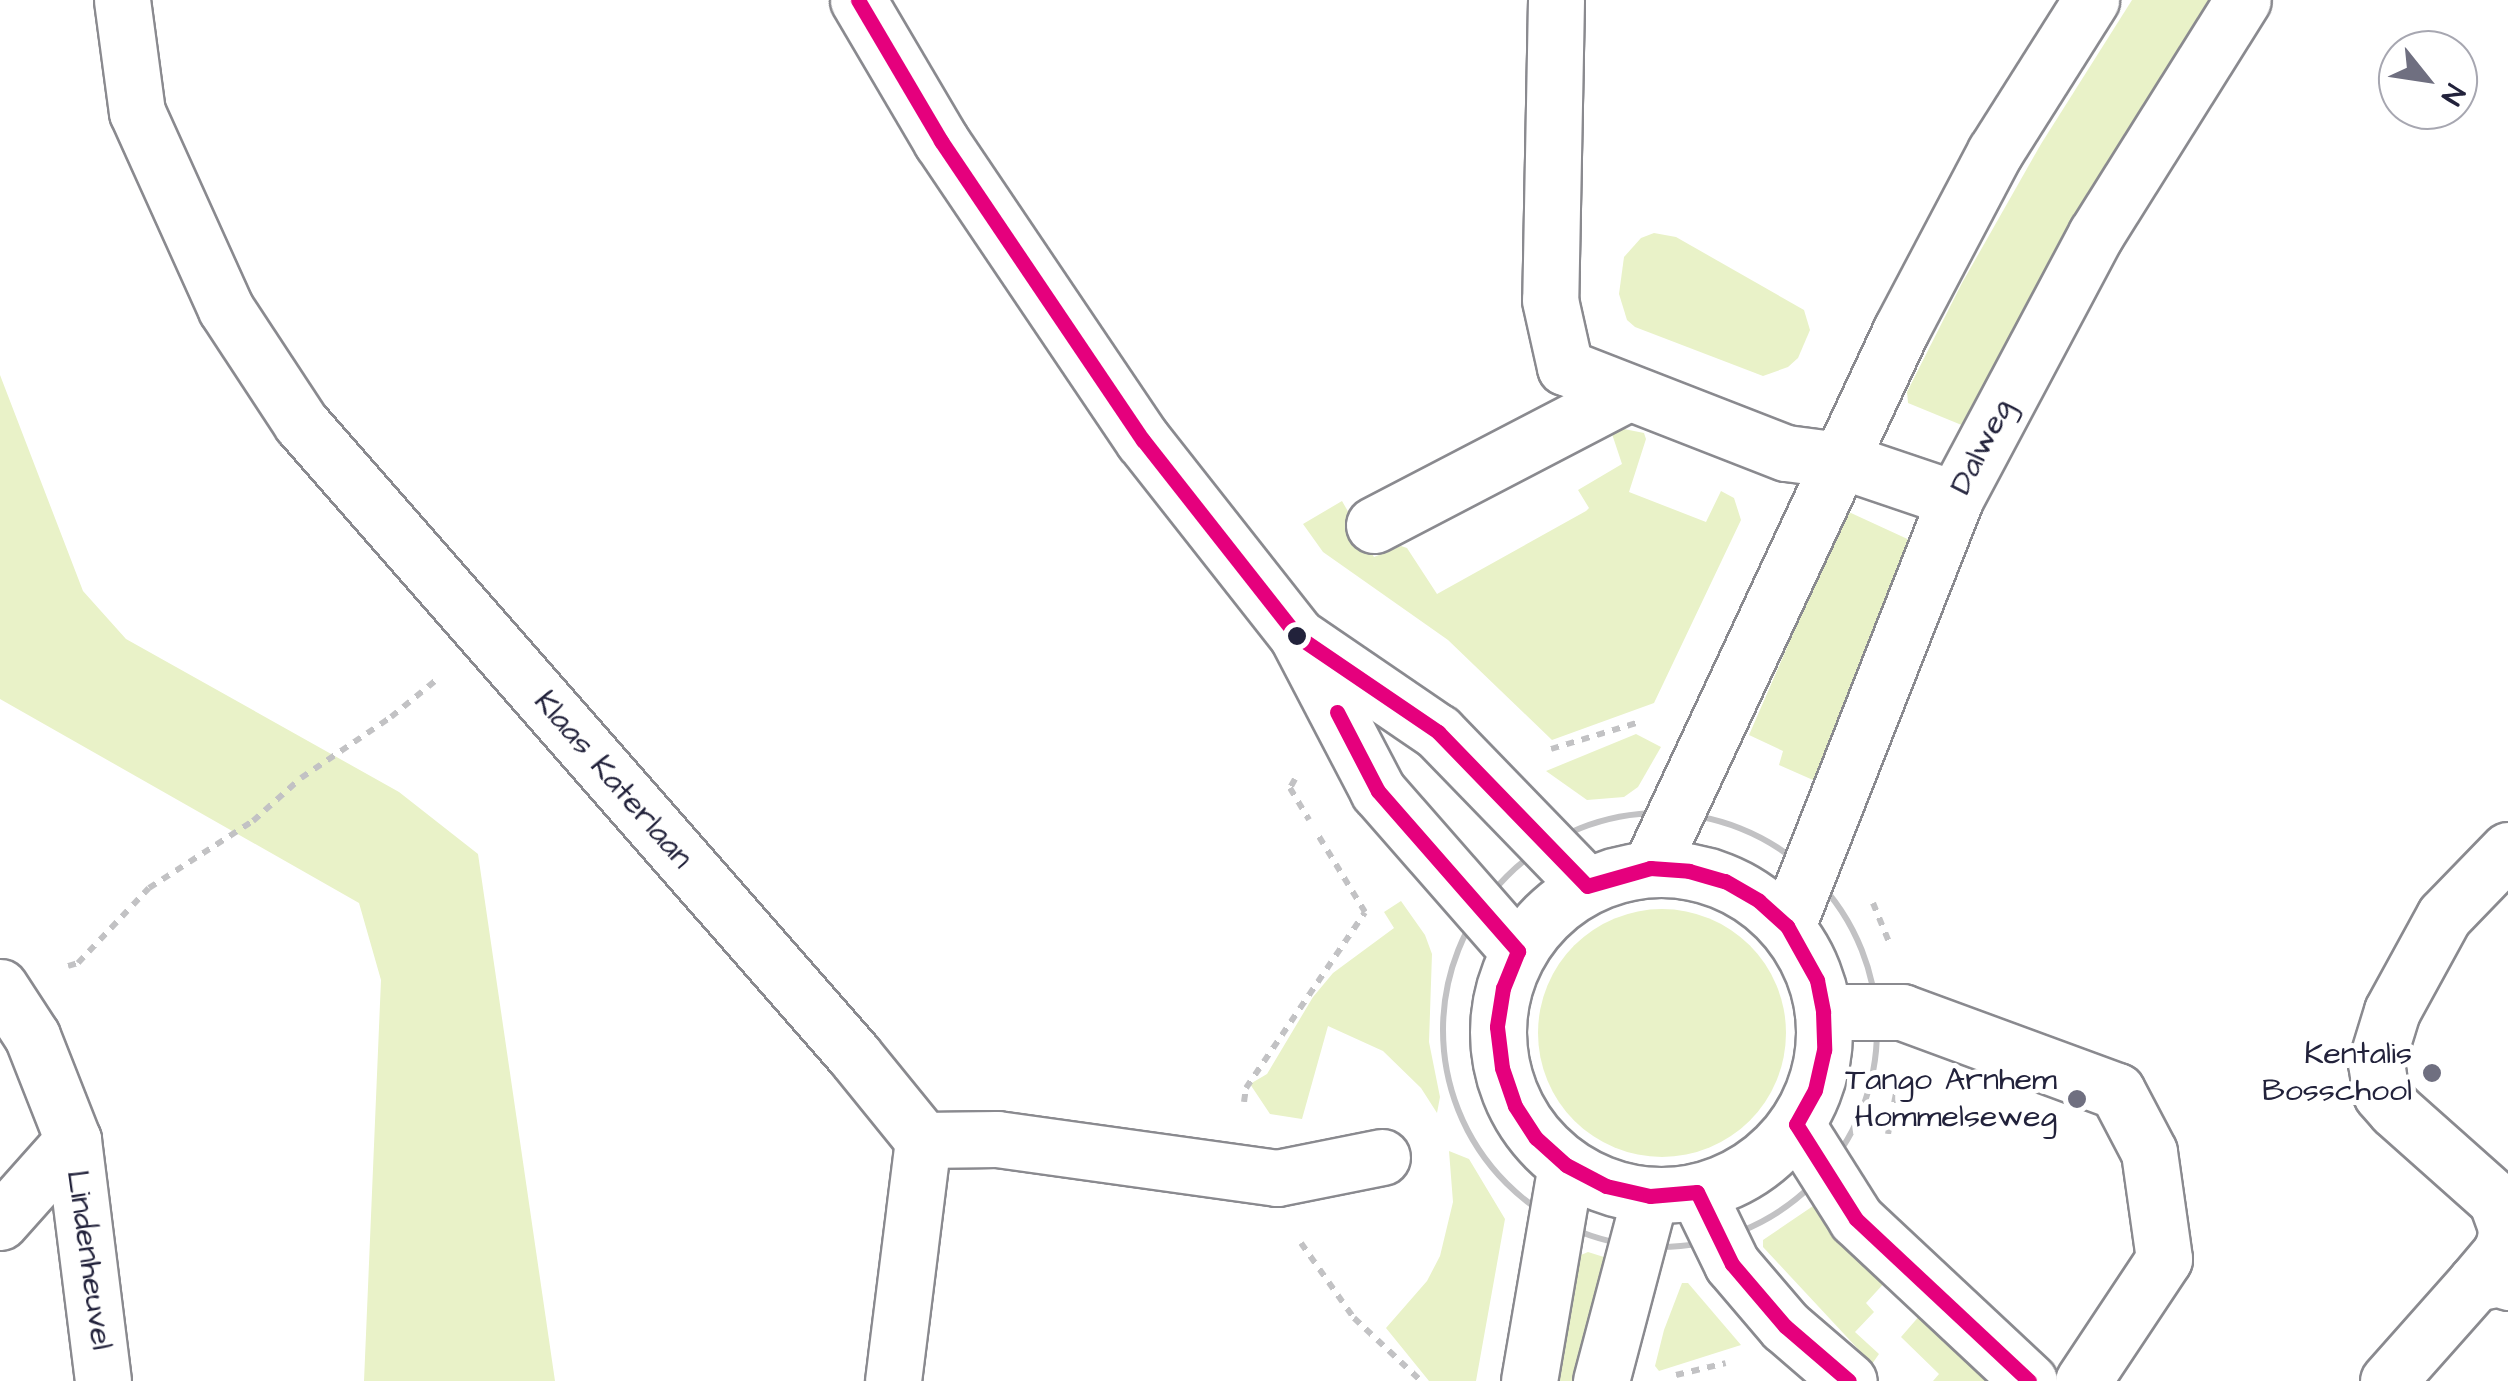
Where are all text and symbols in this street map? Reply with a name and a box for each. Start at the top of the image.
north arrow [2378,30,2478,130]
text: N [2431,77,2474,112]
street label: Dalweg [1942,393,2022,501]
unlabelled marker [1287,626,1307,646]
street label: Klaas Katerlaan [525,683,701,877]
place label: Kentalis Bosschool [2262,1036,2412,1111]
place label: Tango Arnhem Hommelseweg [1845,1062,2057,1137]
marker: Kentalis Bosschool [2421,1062,2443,1084]
marker: Tango Arnhem Hommelseweg [2066,1088,2088,1110]
street label: Lindenheuvel [57,1168,121,1352]

